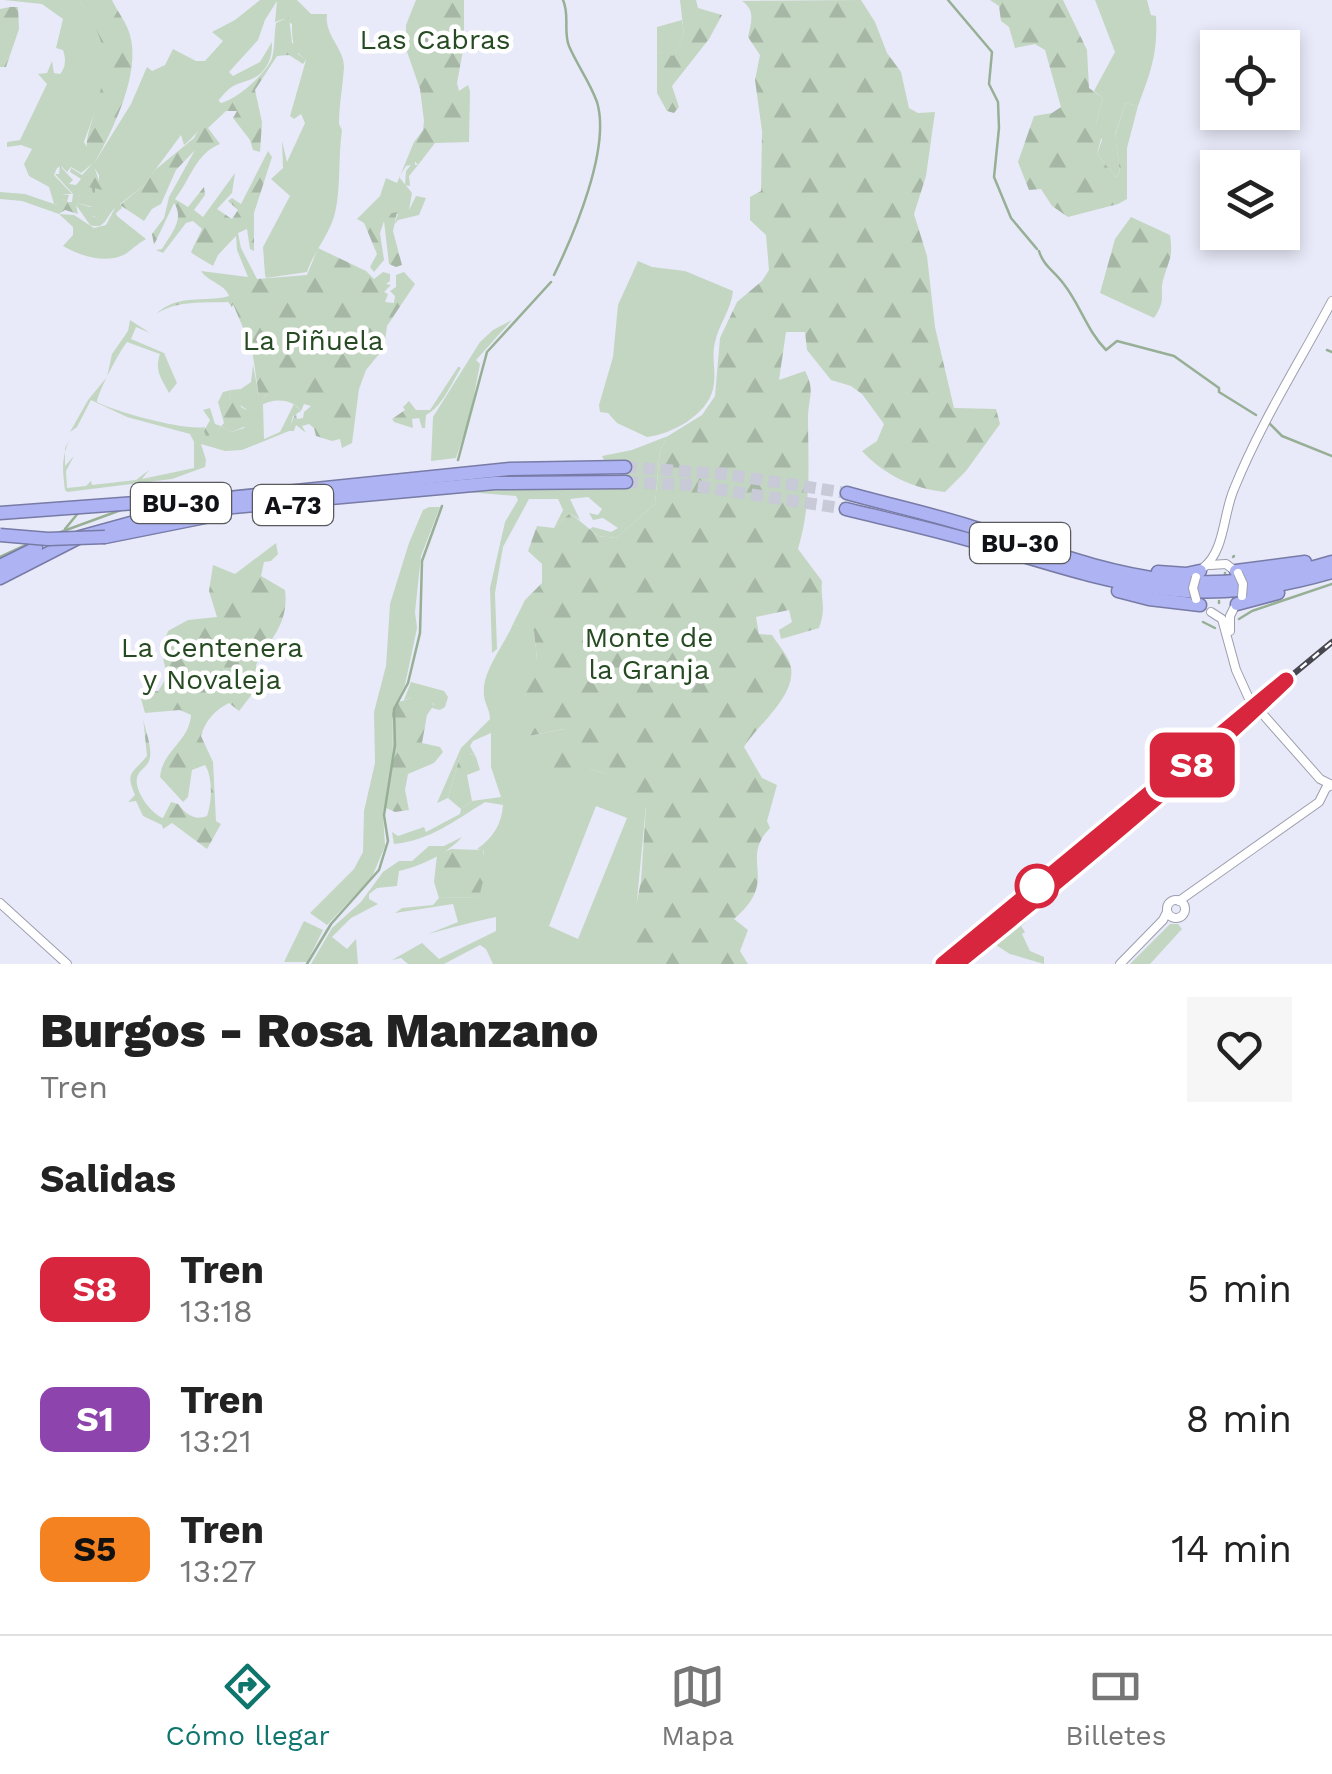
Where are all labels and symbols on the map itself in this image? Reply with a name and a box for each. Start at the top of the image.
park label: Las Cabras [359,23,511,56]
park label: La Piñuela [242,324,384,357]
road number: BU-30 [131,483,231,523]
road number: A-73 [253,485,333,525]
road number: BU-30 [970,523,1070,563]
park label: Monte de la Granja [585,621,713,686]
park label: La Centenera y Novaleja [121,631,303,696]
line badge: S8 [1147,732,1237,798]
unlabelled marker [1016,865,1058,907]

